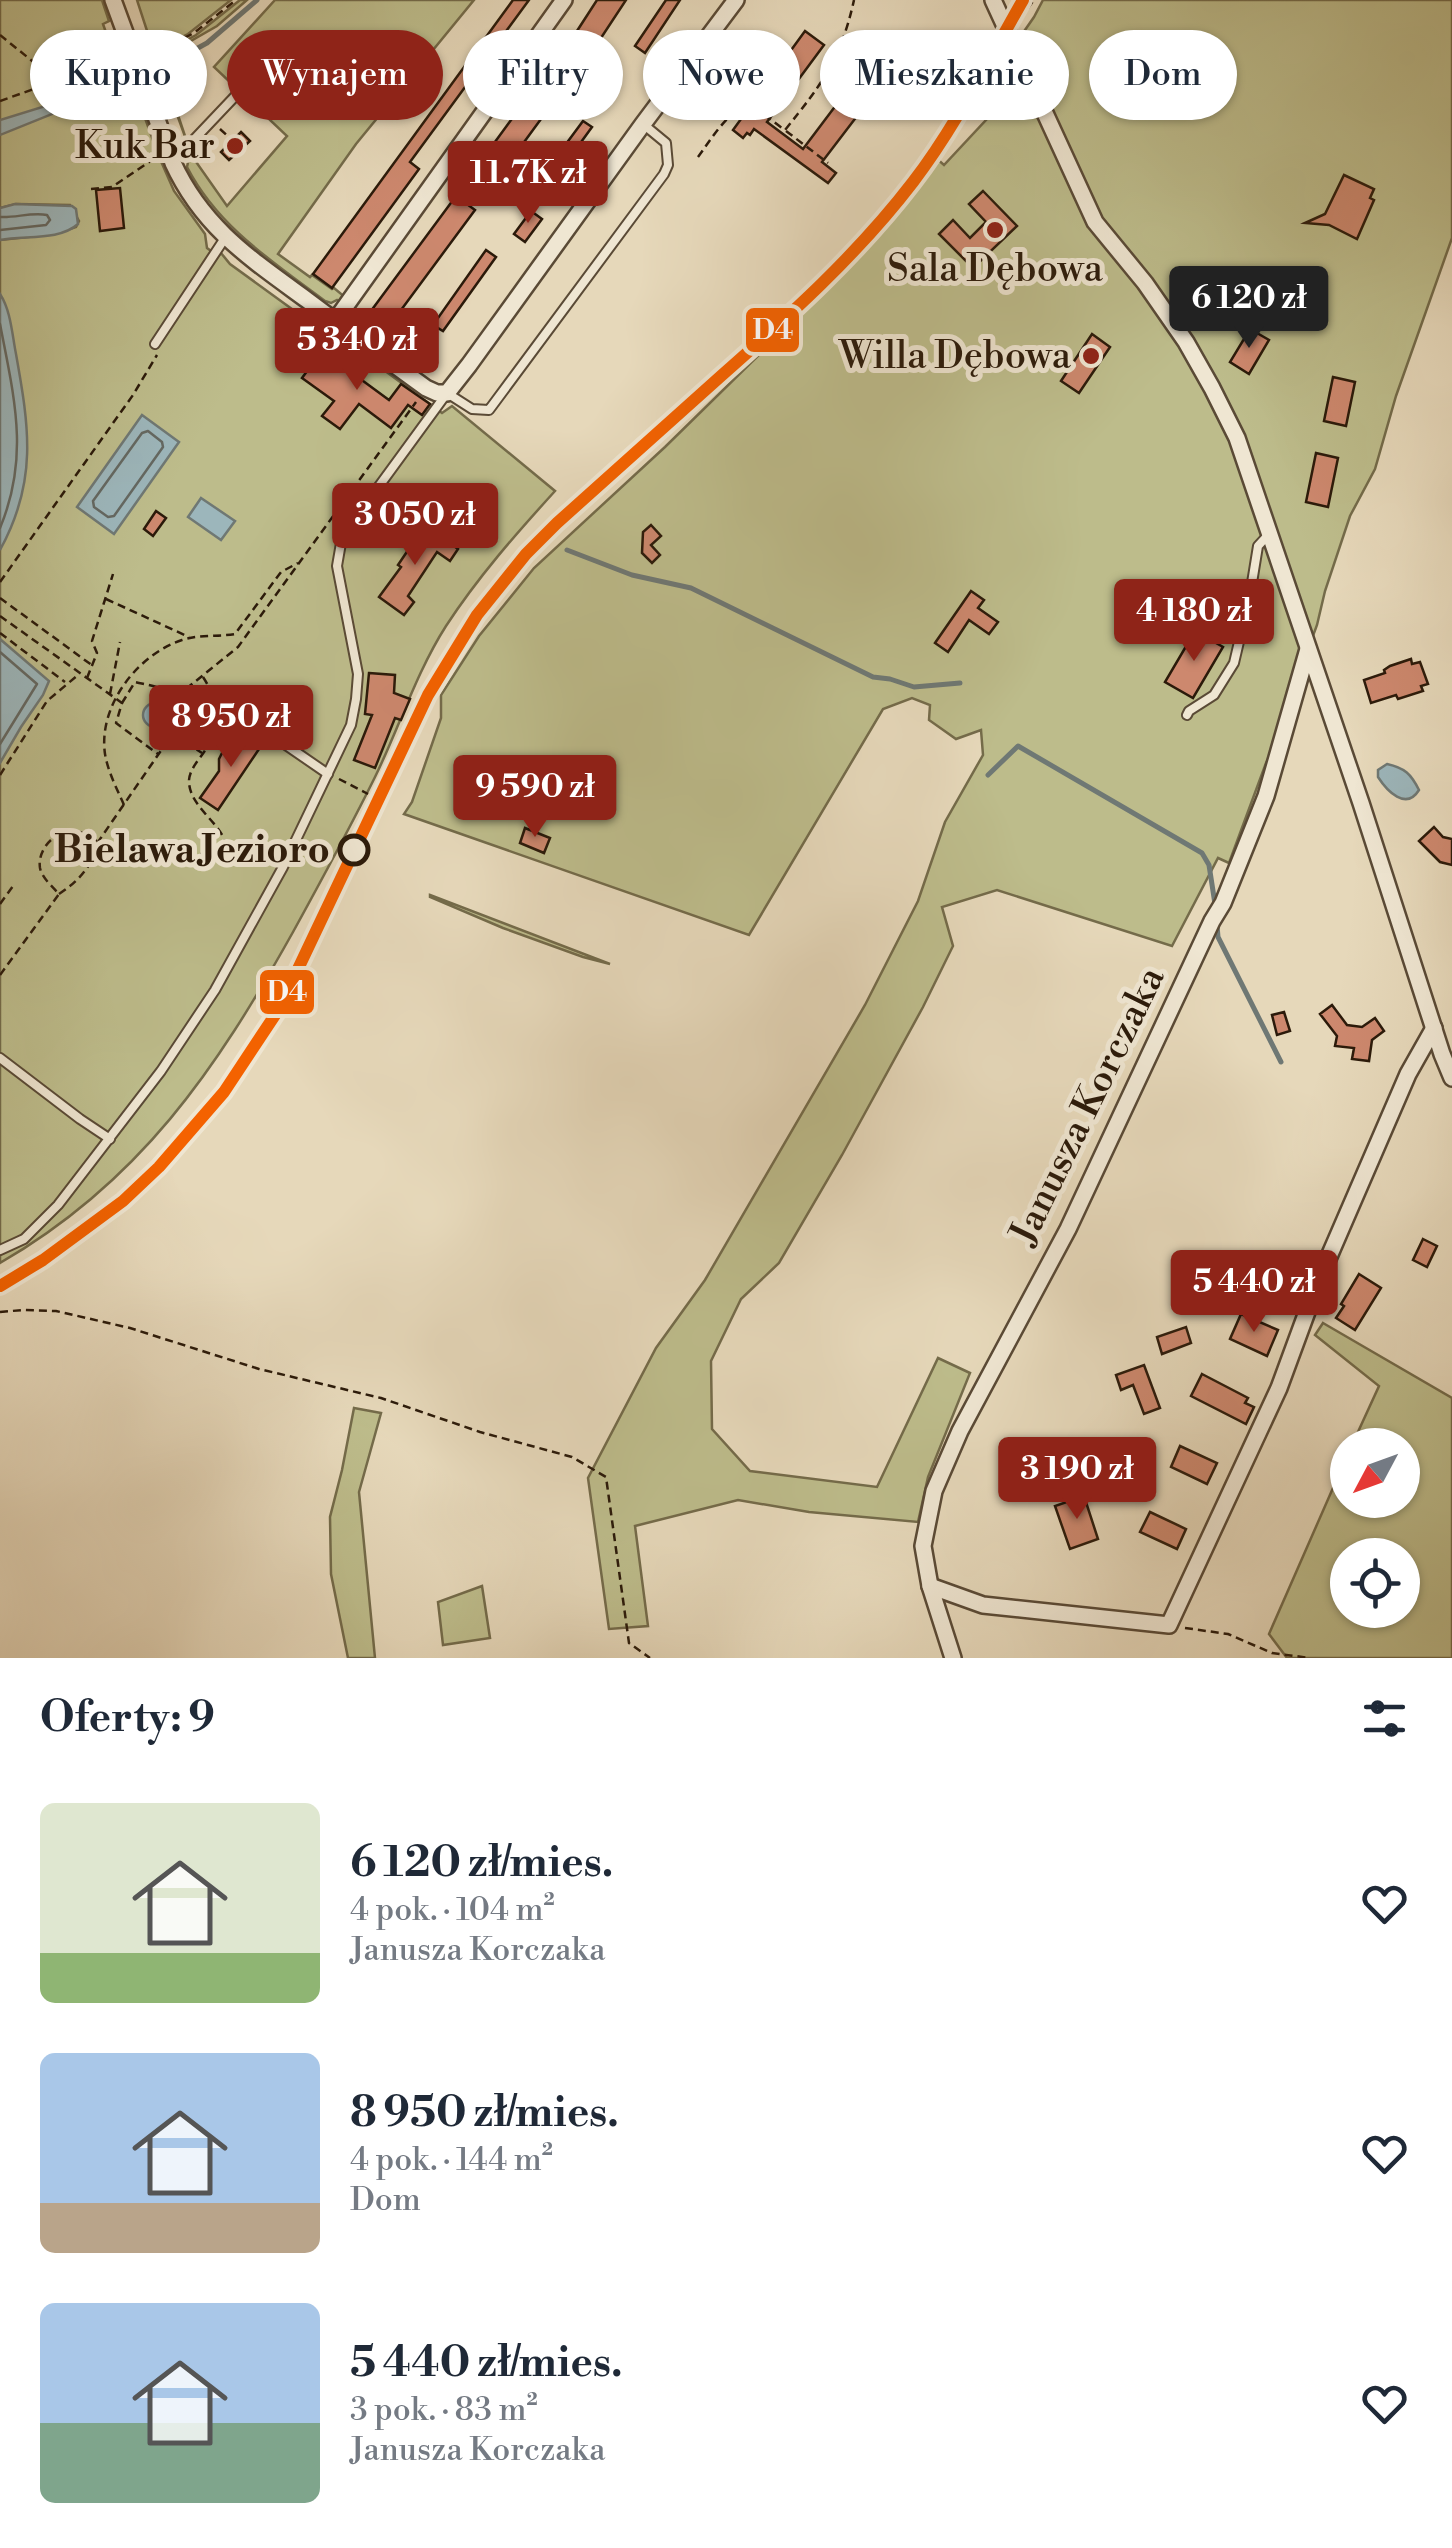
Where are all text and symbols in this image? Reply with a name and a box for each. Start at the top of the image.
chip: Kupno [30,30,207,120]
chip: Wynajem [227,30,443,120]
chip: Filtry [463,30,623,120]
chip: Nowe [643,30,800,120]
chip: Mieszkanie [820,30,1069,120]
chip: Dom [1089,30,1237,120]
place label: Kuk Bar [75,123,215,170]
marker: Kuk Bar [224,135,246,157]
pin: 11.7K zł [425,141,631,226]
text: 11.7K zł [470,153,586,193]
marker: Sala Dębowa [984,219,1006,241]
place label: Sala Dębowa [887,246,1104,293]
pin: 6 120 zł [1146,266,1352,351]
text: 6 120 zł [1191,278,1307,318]
line badge: D4 [744,306,801,354]
pin: 5 340 zł [254,308,460,393]
text: D4 [752,313,794,348]
text: 5 340 zł [297,320,417,360]
place label: Willa Dębowa [838,333,1072,380]
marker: Willa Dębowa [1080,345,1102,367]
pin: 3 050 zł [312,483,518,568]
text: 3 050 zł [354,495,476,535]
pin: 4 180 zł [1091,579,1297,664]
text: 4 180 zł [1136,591,1252,631]
pin: 8 950 zł [128,685,334,770]
text: 8 950 zł [171,697,291,737]
pin: 9 590 zł [432,755,638,840]
text: 9 590 zł [475,767,595,807]
place label: Bielawa Jezioro [54,827,330,874]
marker: Bielawa Jezioro [339,835,369,865]
street label: Janusza Korczaka [1000,959,1176,1254]
line badge: D4 [258,968,316,1016]
text: D4 [266,975,308,1010]
pin: 5 440 zł [1151,1250,1357,1335]
text: 5 440 zł [1193,1262,1315,1302]
north arrow [1330,1428,1420,1518]
map controls [1330,1428,1420,1628]
pin: 3 190 zł [974,1437,1180,1522]
text: 3 190 zł [1020,1449,1134,1489]
button: locate [1330,1538,1420,1628]
icon: filters [1357,1691,1412,1746]
text: Oferty: 9 [40,1692,215,1745]
text: 6 120 zł/mies. [350,1837,613,1890]
icon: home [120,1843,240,1963]
icon: heart [1357,1876,1412,1931]
text: 4 pok. · 104 m² [350,1890,555,1930]
text: Janusza Korczaka [350,1930,605,1970]
text: 8 950 zł/mies. [350,2087,619,2140]
icon: home [120,2093,240,2213]
icon: heart [1357,2126,1412,2181]
text: 4 pok. · 144 m² [350,2140,553,2180]
text: Dom [350,2180,421,2220]
text: 5 440 zł/mies. [350,2337,622,2390]
icon: home [120,2343,240,2463]
icon: heart [1357,2376,1412,2431]
text: 3 pok. · 83 m² [350,2390,538,2430]
text: Janusza Korczaka [350,2430,605,2470]

